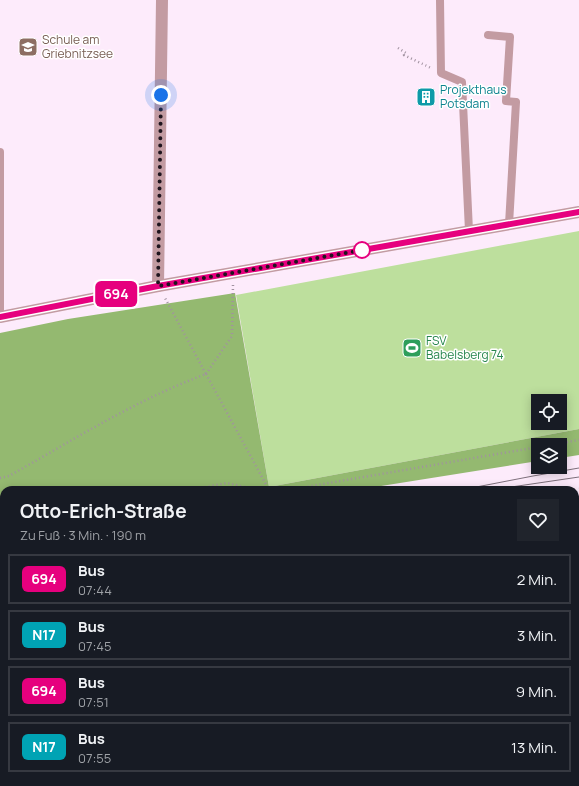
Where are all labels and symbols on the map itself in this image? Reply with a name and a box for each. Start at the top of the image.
place label: Schule am Griebnitzsee [42,31,113,62]
school or university icon: Schule am Griebnitzsee [17,36,39,58]
place label: Projekthaus Potsdam [440,81,507,112]
your location [151,85,171,105]
building icon: Projekthaus Potsdam [415,86,437,108]
unlabelled marker [353,241,371,259]
line badge: 694 [93,281,139,307]
place label: FSV Babelsberg 74 [426,332,504,363]
sports icon: FSV Babelsberg 74 [401,337,423,359]

